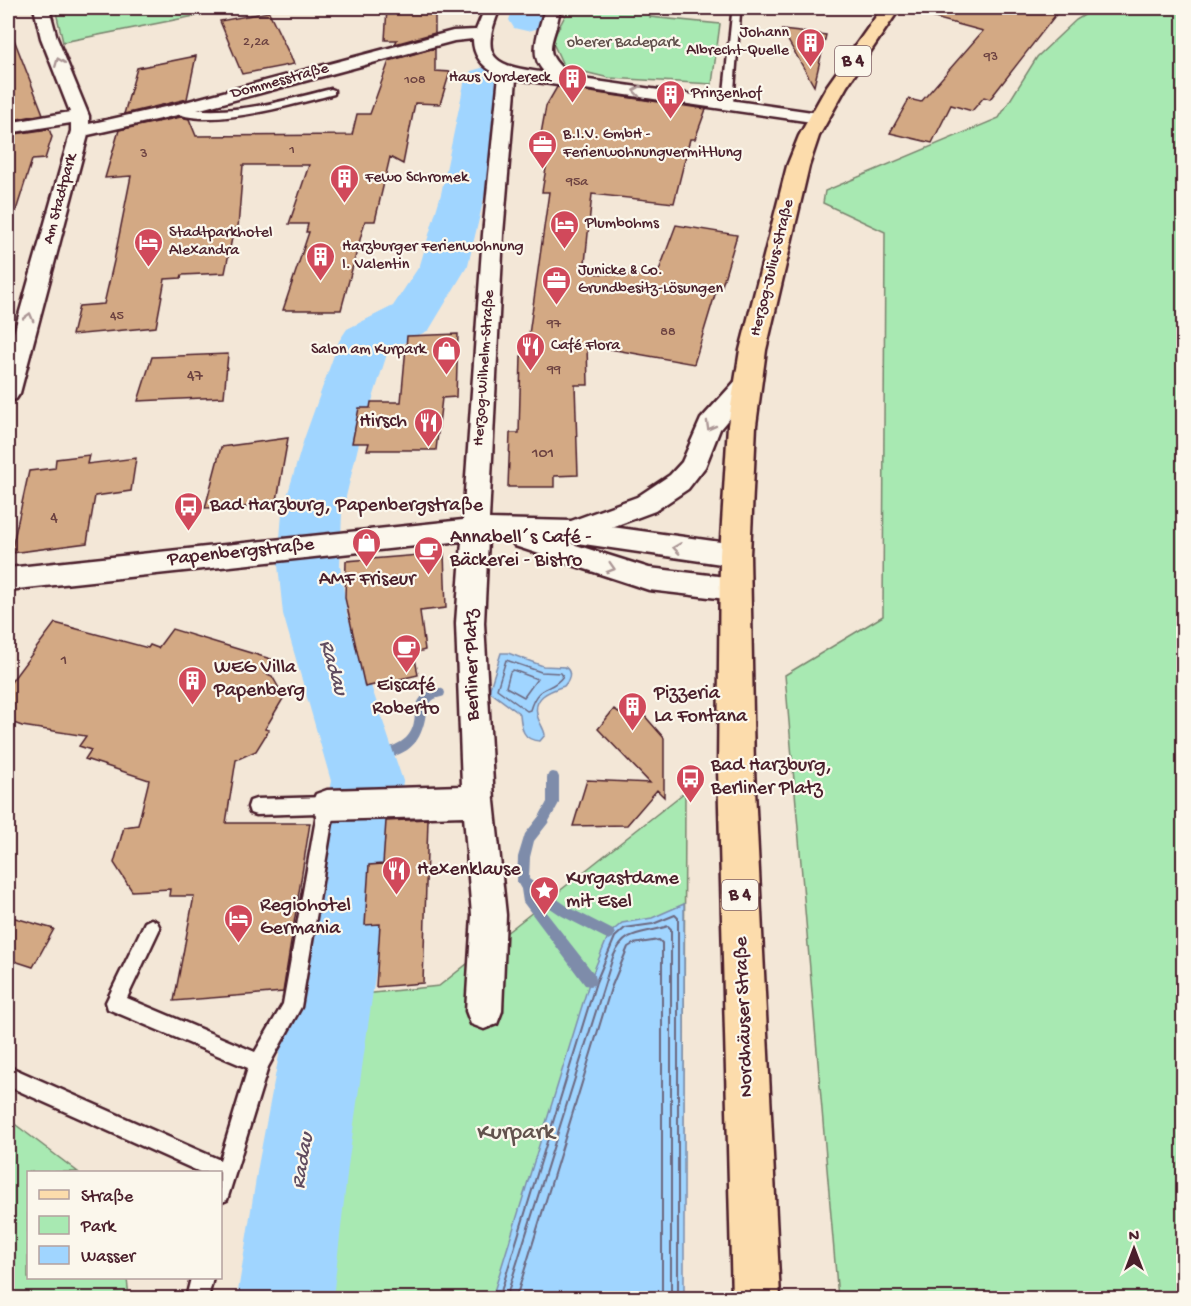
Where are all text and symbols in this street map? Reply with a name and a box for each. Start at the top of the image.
place label: Johann Albrecht-Quelle [686,24,790,61]
building icon: Johann Albrecht-Quelle [794,26,826,68]
house number: 2,2a [243,34,270,51]
park label: oberer Badepark [567,34,681,53]
road number: B 4 [835,46,871,76]
house number: 93 [983,49,998,66]
one-way arrow [54,58,66,69]
street label: Dommesstraße [228,60,332,104]
building icon: Haus Vordereck [556,62,588,104]
place label: Haus Vordereck [449,69,553,88]
house number: 108 [403,72,426,89]
building icon: Prinzenhof [654,78,686,120]
one-way arrow [632,85,641,97]
place label: Prinzenhof [690,85,762,104]
place label: B.I.V. GmbH - Ferienwohnungvermittlung [562,126,742,163]
office icon: B.I.V. GmbH - Ferienwohnungvermittlung [526,128,558,170]
house number: 1 [288,142,295,159]
house number: 3 [139,146,148,163]
street label: Am Stadtpark [40,150,83,246]
building icon: Fewo Schromek [328,162,360,204]
place label: Fewo Schromek [364,169,470,188]
house number: 95a [565,174,589,191]
street label: Herzog-Julius-Straße [747,197,799,338]
hotel icon: Plumbohms [548,208,580,250]
place label: Plumbohms [584,215,660,234]
place label: Stadtparkhotel Alexandra [169,224,273,261]
hotel icon: Stadtparkhotel Alexandra [132,226,164,268]
place label: Harzburger Ferienwohnung I. Valentin [342,238,524,275]
building icon: Harzburger Ferienwohnung I. Valentin [305,240,337,282]
place label: Junicke & Co. Grundbesitz-Lösungen [578,262,723,299]
office icon: Junicke & Co. Grundbesitz-Lösungen [541,264,573,306]
street label: Herzog-Wilhelm-Straße [470,289,500,447]
house number: 45 [110,308,124,325]
one-way arrow [21,312,34,322]
house number: 97 [546,316,562,333]
house number: 88 [660,324,676,341]
restaurant icon: Café Flora [514,330,546,372]
shop icon: Salon am Kurpark [431,334,463,376]
place label: Café Flora [551,337,621,356]
place label: Salon am Kurpark [311,341,428,360]
house number: 99 [546,362,561,379]
house number: 47 [187,368,204,387]
restaurant icon: Hirsch [412,406,444,448]
place label: Hirsch [359,411,407,434]
one-way arrow [706,420,717,430]
house number: 101 [531,445,554,464]
bus stop icon: Bad Harzburg, Papenbergstraße [173,490,205,532]
place label: Bad Harzburg, Papenbergstraße [209,495,484,518]
house number: 4 [50,510,58,529]
shop icon: AMF Friseur [351,526,383,568]
place label: Annabell´s Café - Bäckerei - Bistro [449,527,592,573]
street label: Papenbergstraße [166,534,316,572]
cafe icon: Annabell´s Café - Bäckerei - Bistro [413,534,445,576]
one-way arrow [673,543,682,555]
one-way arrow [605,561,616,573]
place label: AMF Friseur [319,569,417,592]
street label: Berliner Platz [461,608,485,722]
cafe icon: Eiscafé Roberto [390,632,422,674]
water label: Radau [312,637,353,701]
house number: 1 [60,652,67,671]
place label: WEG Villa Papenberg [213,657,305,703]
building icon: WEG Villa Papenberg [177,664,209,706]
place label: Eiscafé Roberto [372,675,440,721]
place label: Pizzeria La Fontana [653,683,748,729]
building icon: Pizzeria La Fontana [617,690,649,732]
place label: Bad Harzburg, Berliner Platz [710,755,832,801]
bus stop icon: Bad Harzburg, Berliner Platz [674,762,706,804]
restaurant icon: Hexenklause [380,854,412,896]
place label: Hexenklause [417,859,521,882]
place label: Kurgastdame mit Esel [566,868,680,914]
place icon: Kurgastdame mit Esel [529,874,561,916]
road number: B 4 [722,880,758,910]
place label: Regiohotel Germania [260,895,351,941]
hotel icon: Regiohotel Germania [223,902,255,944]
street label: Nordhäuser Straße [731,935,759,1098]
park label: Kurpark [477,1119,557,1148]
water label: Radau [287,1129,321,1191]
legend [27,1171,222,1279]
text: Straße [81,1187,134,1208]
text: Park [80,1217,117,1238]
north arrow [1104,1219,1164,1279]
text: N [1129,1228,1140,1247]
text: Wasser [81,1247,137,1268]

